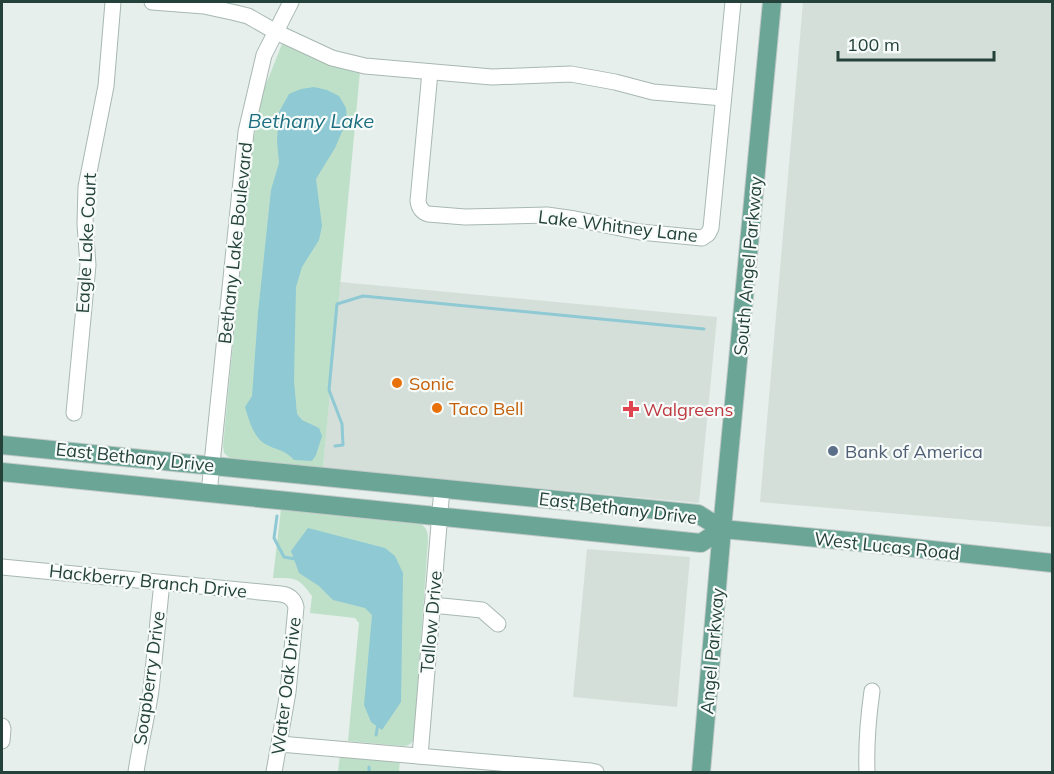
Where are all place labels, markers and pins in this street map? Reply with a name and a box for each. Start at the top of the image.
place label: Sonic [409,372,454,395]
marker: Sonic [390,376,404,390]
place label: Taco Bell [449,397,524,420]
place label: Walgreens [643,398,733,421]
marker: Taco Bell [430,401,444,415]
marker: Walgreens [624,402,638,416]
place label: Bank of America [845,440,983,463]
marker: Bank of America [826,444,840,458]

